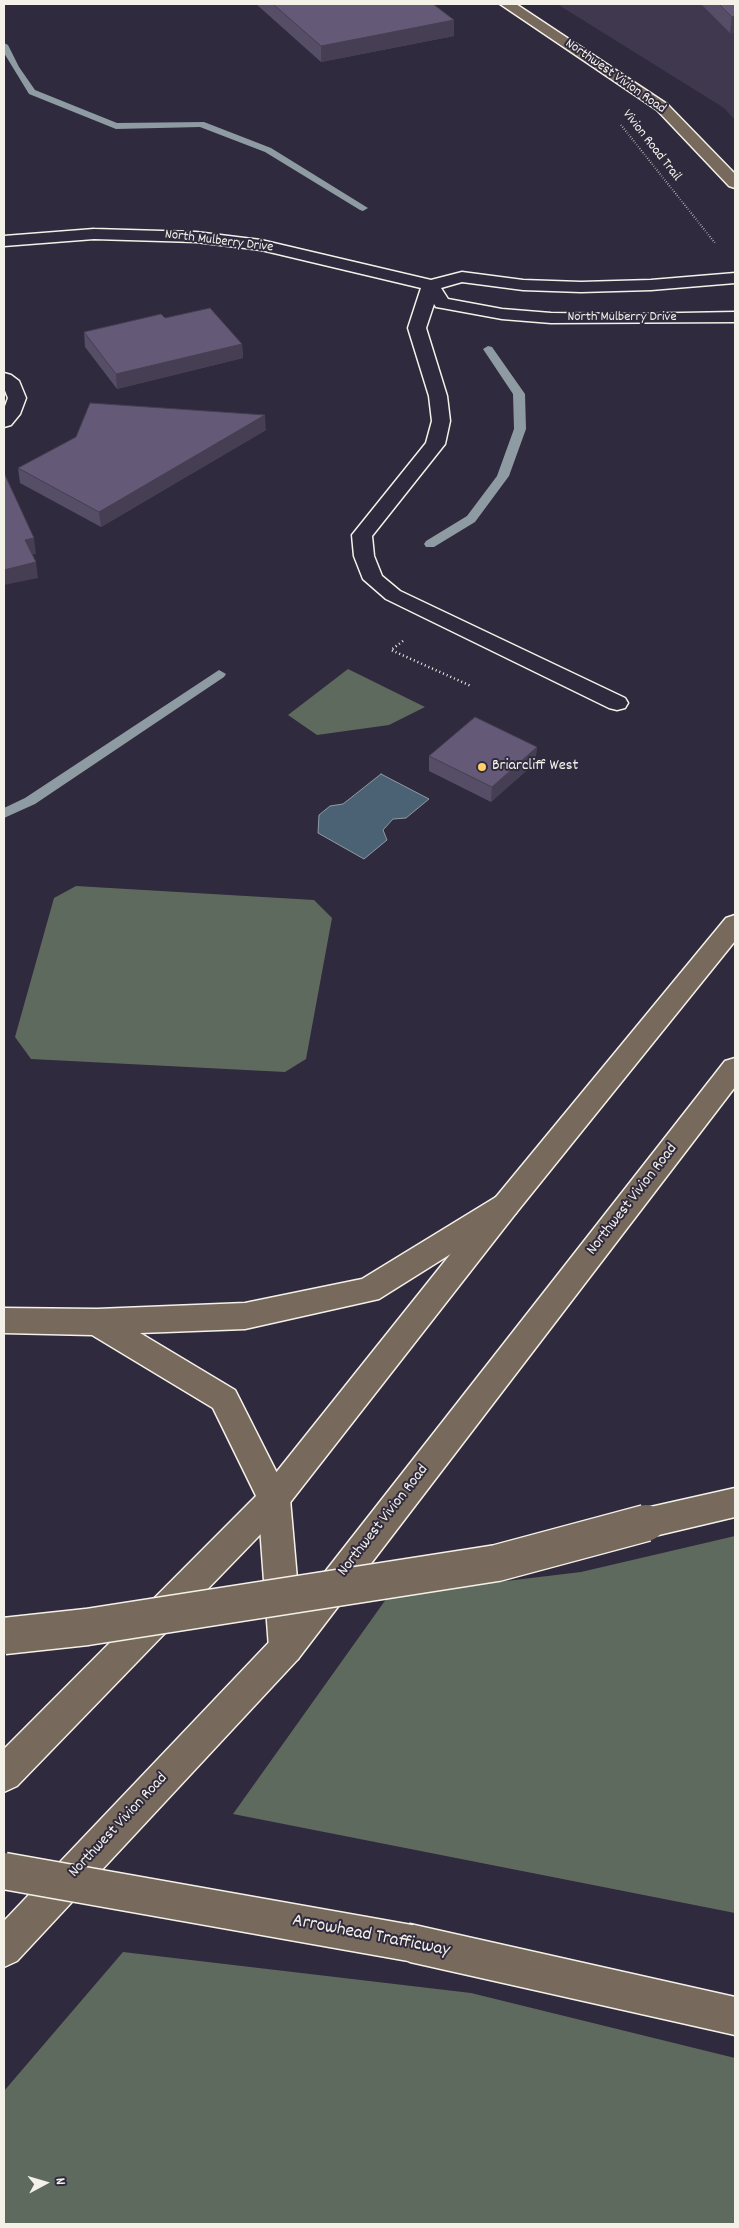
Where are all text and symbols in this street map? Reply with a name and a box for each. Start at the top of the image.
street label: Northwest Vivion Road [561,36,669,118]
street label: Vivion Road Trail [618,107,684,185]
street label: North Mulberry Drive [164,227,274,257]
street label: North Mulberry Drive [567,310,677,326]
place label: Briarcliff West [492,757,578,777]
marker: Briarcliff West [476,761,488,773]
street label: Northwest Vivion Road [584,1140,682,1260]
street label: Northwest Vivion Road [335,1461,433,1581]
street label: Northwest Vivion Road [66,1770,172,1882]
street label: Arrowhead Trafficway [290,1911,452,1963]
north arrow [20,2158,70,2208]
text: N [50,2177,70,2186]

